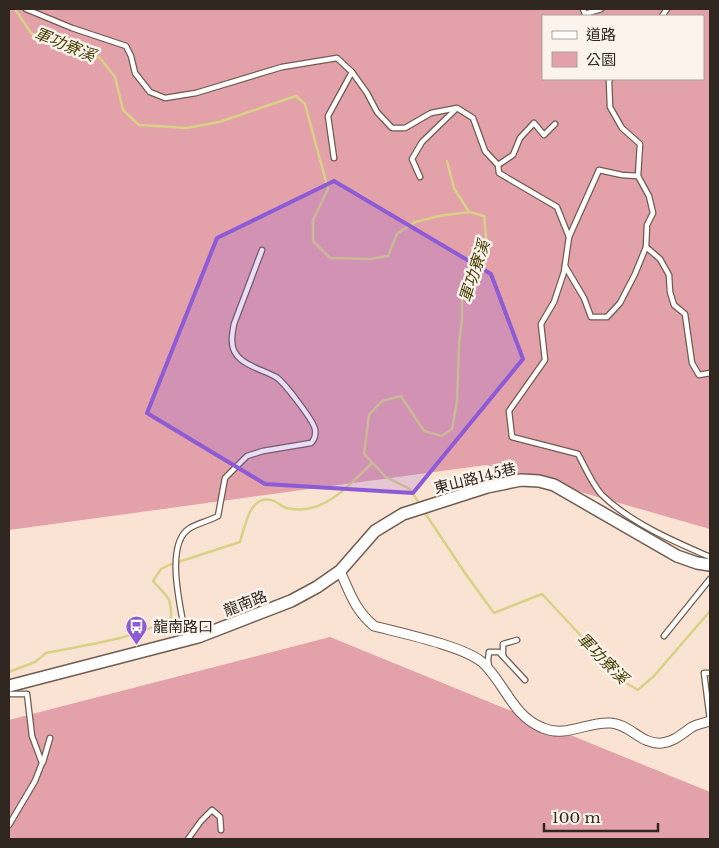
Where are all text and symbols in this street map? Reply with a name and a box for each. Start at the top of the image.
legend [542,15,704,80]
water label: 軍功寮溪 [32,23,100,66]
text: 道路 [586,25,616,44]
text: 公園 [586,50,616,69]
water label: 軍功寮溪 [455,236,494,305]
street label: 東山路145巷 [432,459,518,497]
street label: 龍南路 [221,586,269,620]
bus stop icon: 龍南路口 [125,614,149,645]
place label: 龍南路口 [153,617,213,636]
water label: 軍功寮溪 [573,628,634,689]
scale bar [544,800,658,832]
text: 100 m [552,808,601,827]

